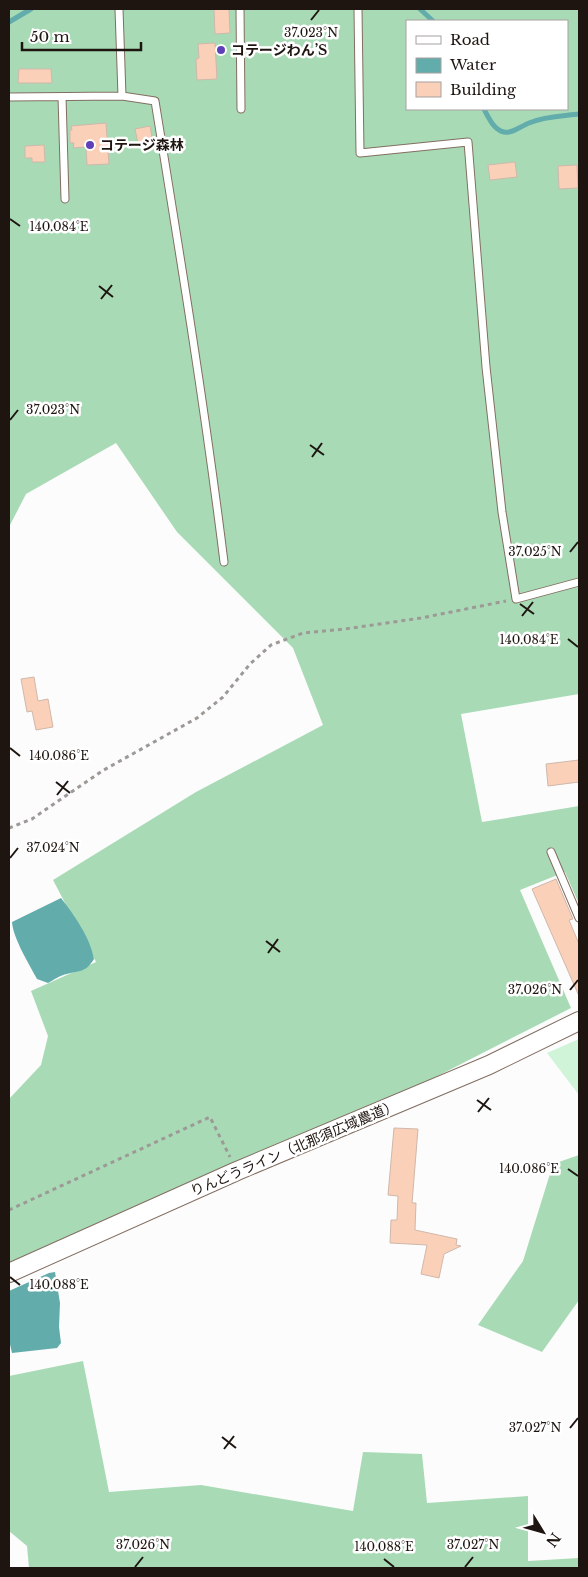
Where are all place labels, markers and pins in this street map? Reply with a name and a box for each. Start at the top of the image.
place label: コテージわん’S [231,41,327,59]
marker: コテージわん’S [215,44,227,56]
place label: コテージ森林 [100,136,184,154]
marker: コテージ森林 [84,139,96,151]

